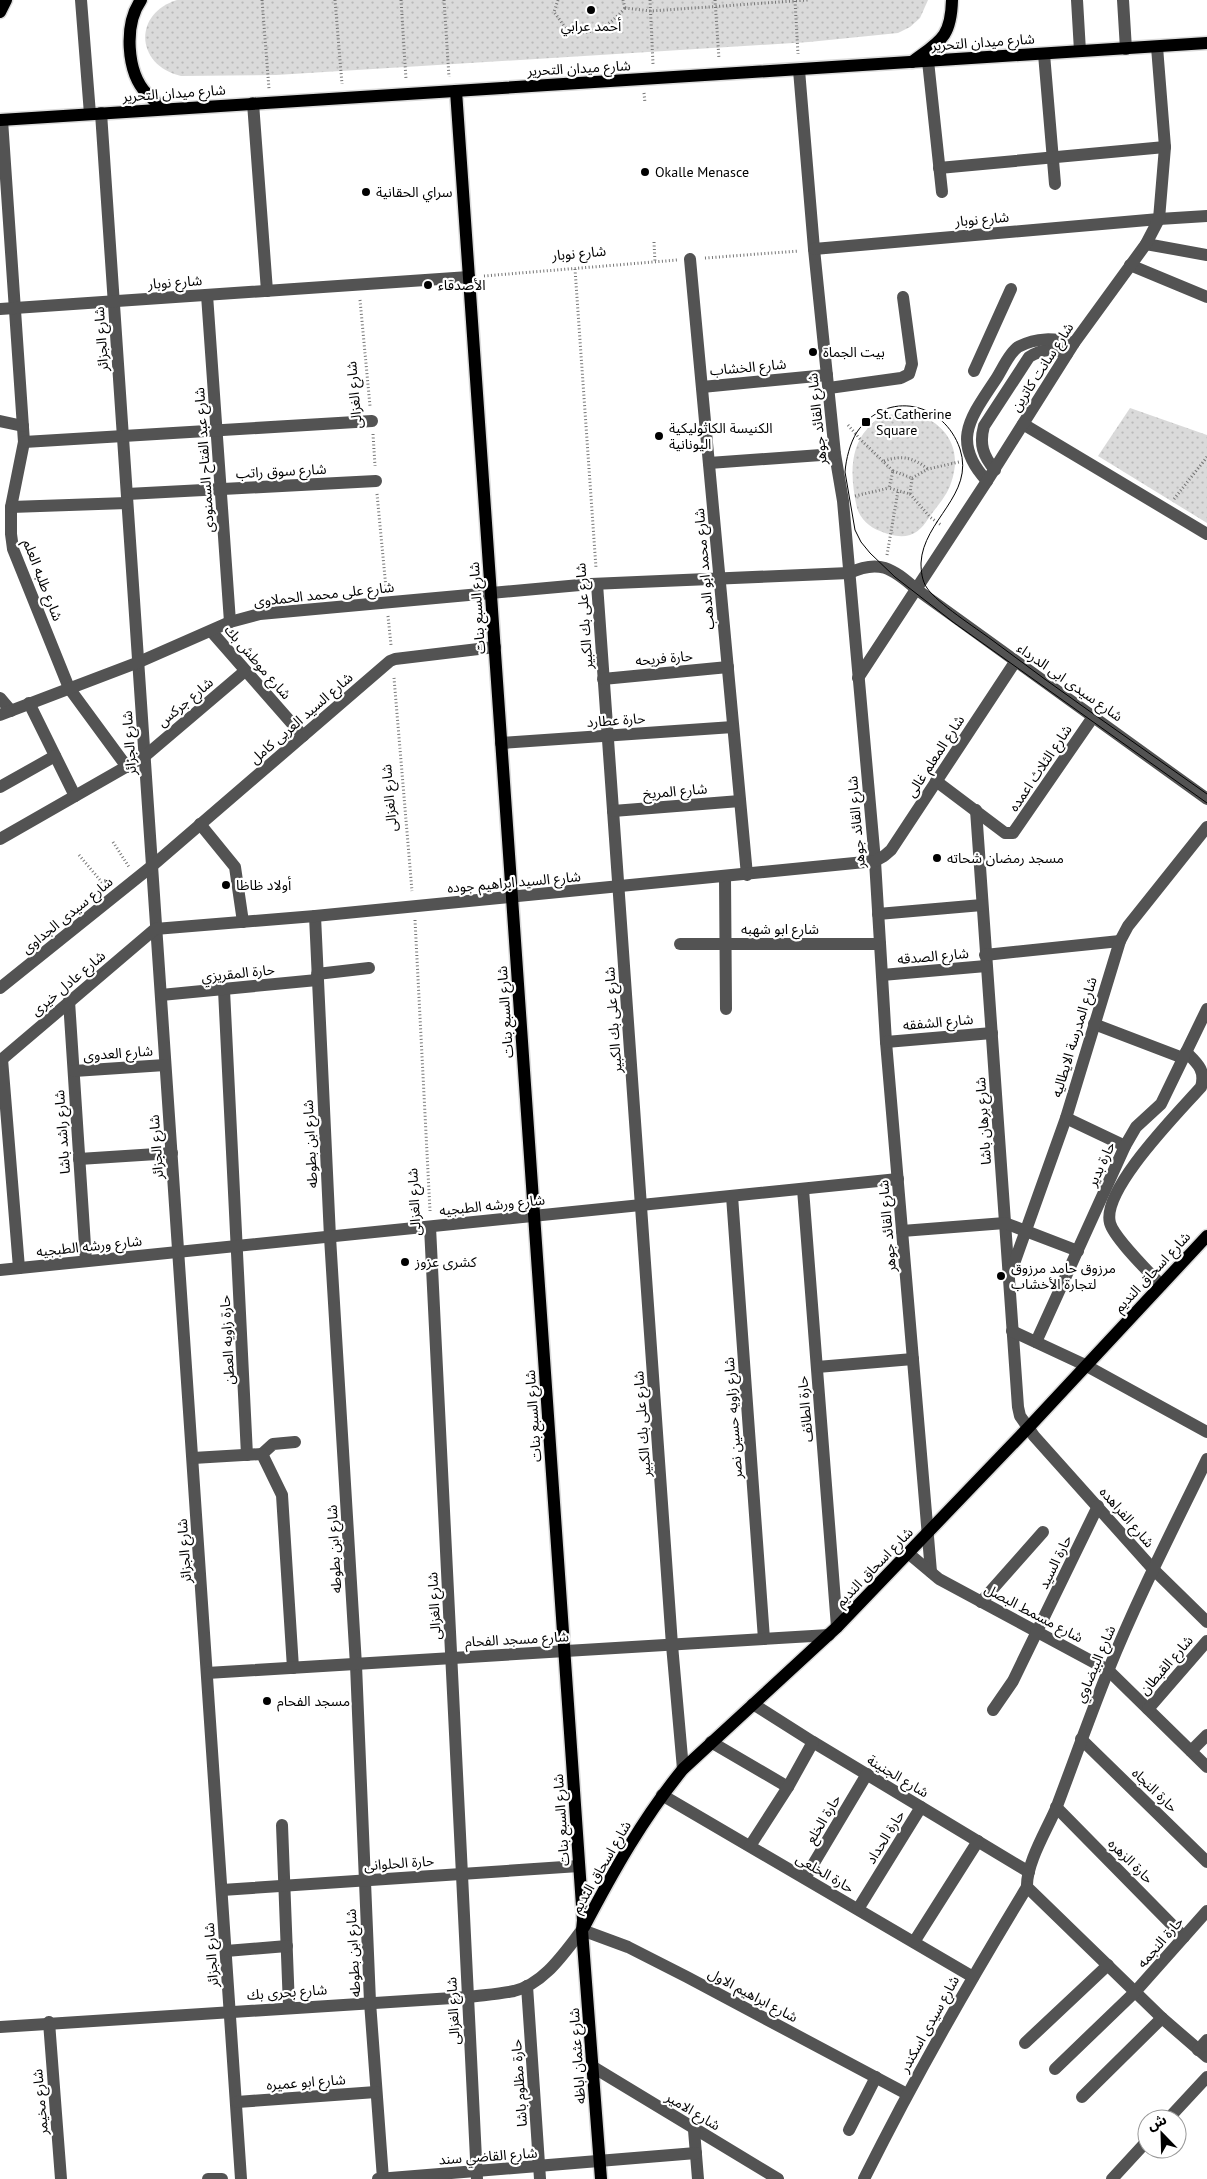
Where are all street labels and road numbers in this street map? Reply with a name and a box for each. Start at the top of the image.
street label: شارع ميدان التحرير [930,29,1035,57]
street label: شارع ميدان التحرير [526,56,631,82]
street label: شارع ميدان التحرير [121,80,226,108]
street label: شارع نوبار [953,208,1010,232]
street label: شارع نوبار [550,242,607,266]
street label: شارع نوبار [146,271,203,295]
street label: شارع الجزائر [90,306,114,373]
street label: شارع سانت كاترين [1007,319,1079,416]
street label: شارع الخشاب [709,355,787,381]
street label: شارع الغزالى [342,360,368,430]
street label: شارع القائد جوهر [803,372,833,467]
street label: شارع عبد الفتاح السمنودى [190,387,220,533]
street label: شارع سوق راتب [235,460,327,484]
street label: شارع محمد ابو الدهب [690,507,720,630]
street label: شارع طلبه العلم [17,536,67,624]
street label: شارع السبع بنات [465,561,491,655]
street label: شارع على بك الكبير [571,562,599,671]
street label: شارع على محمد الحملاوى [253,578,395,612]
street label: شارع موطش بك [219,621,295,704]
street label: شارع سيدى ابى الدرداء [1012,639,1126,727]
street label: حارة فريحه [635,647,693,669]
street label: شارع السيد العربى كامل [246,668,358,769]
street label: شارع جركس [153,673,218,732]
street label: حارة عطارد [586,709,646,731]
street label: شارع الجزائر [118,710,142,777]
street label: شارع المعلم غالى [902,712,970,802]
street label: شارع الثلاث اعمده [1004,721,1077,816]
street label: شارع الغزالى [377,763,403,833]
street label: شارع القائد جوهر [843,775,871,870]
street label: شارع المريخ [642,779,708,805]
street label: شارع السيد ابراهيم جوده [446,867,582,899]
street label: شارع سيدى الجداوى [18,873,118,959]
street label: شارع ابو شهبه [741,920,819,940]
street label: شارع الصدقه [896,944,970,970]
street label: شارع عادل خيرى [27,947,110,1021]
street label: حارة المقريزي [200,960,276,988]
street label: شارع السبع بنات [493,965,519,1059]
street label: شارع على بك الكبير [600,966,628,1075]
street label: شارع المدرسة الايطاليه [1047,975,1103,1100]
street label: شارع الشفقه [902,1010,974,1036]
street label: شارع العدوى [83,1042,154,1066]
street label: شارع برهان باشا [971,1076,997,1166]
street label: شارع راشد باشا [50,1089,76,1175]
street label: شارع ابن بطوطه [299,1099,323,1189]
street label: شارع الجزائر [145,1114,169,1181]
street label: حارة بدير [1082,1139,1119,1190]
street label: شارع الغزالى [403,1168,427,1236]
street label: شارع القائد جوهر [874,1179,902,1274]
street label: شارع ورشه الطبجيه [438,1190,546,1221]
street label: شارع اسحاق النديم [1110,1228,1196,1318]
street label: شارع ورشه الطبجيه [35,1231,143,1262]
street label: حارة زاويه العطن [216,1295,238,1385]
street label: شارع زاويه حسين نصر [720,1356,748,1481]
street label: شارع السبع بنات [521,1369,547,1463]
street label: شارع على بك الكبير [629,1370,657,1479]
street label: حارة الطائف [793,1375,817,1443]
street label: شارع الفراهده [1094,1483,1158,1552]
street label: شارع ابن بطوطه [323,1504,347,1594]
street label: شارع الجزائر [173,1518,197,1585]
street label: شارع اسحاق النديم [831,1523,918,1612]
street label: حارة السيد [1034,1532,1076,1592]
street label: شارع الغزالى [423,1572,447,1640]
street label: شارع مسمط البصل [981,1579,1086,1648]
street label: شارع البيضاوي [1071,1623,1121,1706]
street label: شارع مسجد الفحام [465,1627,570,1653]
street label: شارع القبطان [1135,1631,1198,1700]
street label: شارع الجنينة [863,1751,932,1803]
street label: حارة النجاه [1128,1764,1182,1816]
street label: شارع السبع بنات [549,1773,575,1867]
street label: حارة الخلع [801,1791,846,1848]
street label: حارة الحداد [862,1807,908,1867]
street label: شارع اسحاق النديم [567,1817,637,1918]
street label: حارة الزهره [1105,1835,1157,1887]
street label: حارة الخلعى [793,1849,857,1897]
street label: حارة الحلوانى [363,1852,435,1874]
street label: شارع ابن بطوطه [342,1908,366,1998]
street label: حارة النجمه [1133,1913,1187,1971]
street label: شارع الجزائر [200,1922,224,1989]
street label: شارع ابراهيم الاول [704,1964,801,2028]
street label: شارع سيدى اسكندر [894,1972,965,2077]
street label: شارع الغزالى [442,1977,466,2045]
street label: شارع بحرى بك [246,1980,328,2006]
street label: شارع عثمان اباظه [565,2007,591,2105]
street label: حارة مظلوم باشا [507,2038,533,2127]
street label: شارع مخيمر [28,2068,54,2137]
street label: شارع ابو عميره [266,2070,346,2096]
street label: شارع الامير [660,2087,724,2136]
street label: شارع القاضي سند [438,2144,538,2171]

